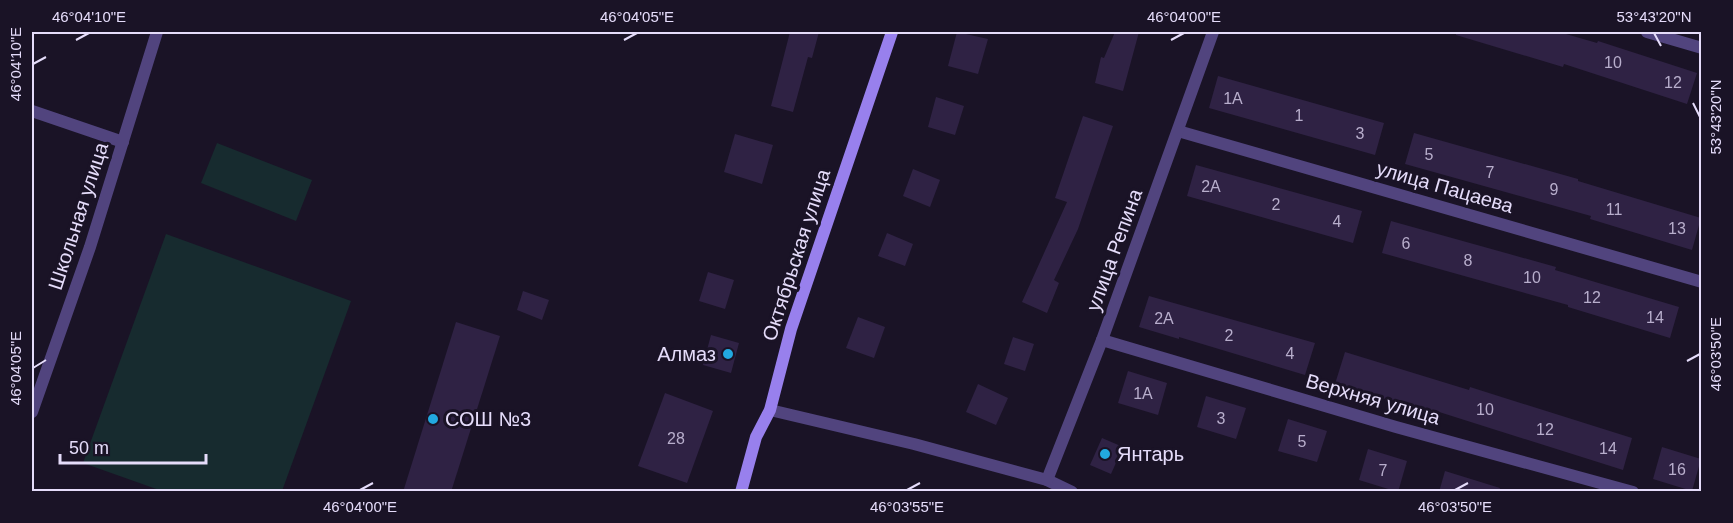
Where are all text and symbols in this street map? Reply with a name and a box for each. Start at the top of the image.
text: 46°04'10"E [52,8,126,25]
text: 46°04'05"E [600,8,674,25]
text: 46°04'00"E [1147,8,1221,25]
text: 53°43'20"N [1616,8,1692,25]
text: 46°04'10"E [7,27,24,101]
house number: 10 [1604,54,1622,71]
house number: 12 [1664,74,1682,91]
text: 53°43'20"N [1707,79,1724,155]
house number: 1А [1223,90,1243,107]
house number: 1 [1295,107,1304,124]
house number: 3 [1356,125,1365,142]
street label: Школьная улица [44,139,112,292]
house number: 5 [1425,146,1434,163]
street label: улица Пацаева [1374,157,1517,217]
house number: 7 [1486,164,1495,181]
street label: Октябрьская улица [758,166,834,344]
house number: 2А [1201,178,1221,195]
house number: 9 [1550,181,1559,198]
street label: улица Репина [1082,185,1147,314]
house number: 2 [1272,196,1281,213]
house number: 11 [1606,201,1622,218]
house number: 4 [1333,213,1342,230]
house number: 13 [1668,220,1686,237]
house number: 6 [1402,235,1411,252]
house number: 8 [1464,252,1473,269]
house number: 10 [1523,269,1541,286]
house number: 12 [1583,289,1601,306]
house number: 14 [1646,309,1664,326]
house number: 2А [1154,310,1174,327]
text: 46°03'50"E [1707,317,1724,391]
house number: 2 [1225,327,1234,344]
text: 46°04'05"E [7,331,24,405]
place label: Алмаз [657,343,716,365]
house number: 4 [1286,345,1295,362]
marker: Алмаз [721,347,735,361]
street label: Верхняя улица [1303,369,1443,429]
house number: 1А [1133,385,1153,402]
house number: 10 [1476,401,1494,418]
place label: СОШ №3 [445,408,531,430]
house number: 3 [1217,410,1226,427]
marker: СОШ №3 [426,412,440,426]
house number: 12 [1536,421,1554,438]
scale bar [60,427,206,465]
house number: 28 [667,430,685,447]
house number: 5 [1298,433,1307,450]
text: 50 m [69,438,109,458]
house number: 14 [1599,440,1617,457]
place label: Янтарь [1117,443,1184,465]
marker: Янтарь [1098,447,1112,461]
house number: 16 [1668,461,1686,478]
house number: 7 [1379,462,1388,479]
text: 46°04'00"E [323,498,397,515]
text: 46°03'55"E [870,498,944,515]
text: 46°03'50"E [1418,498,1492,515]

